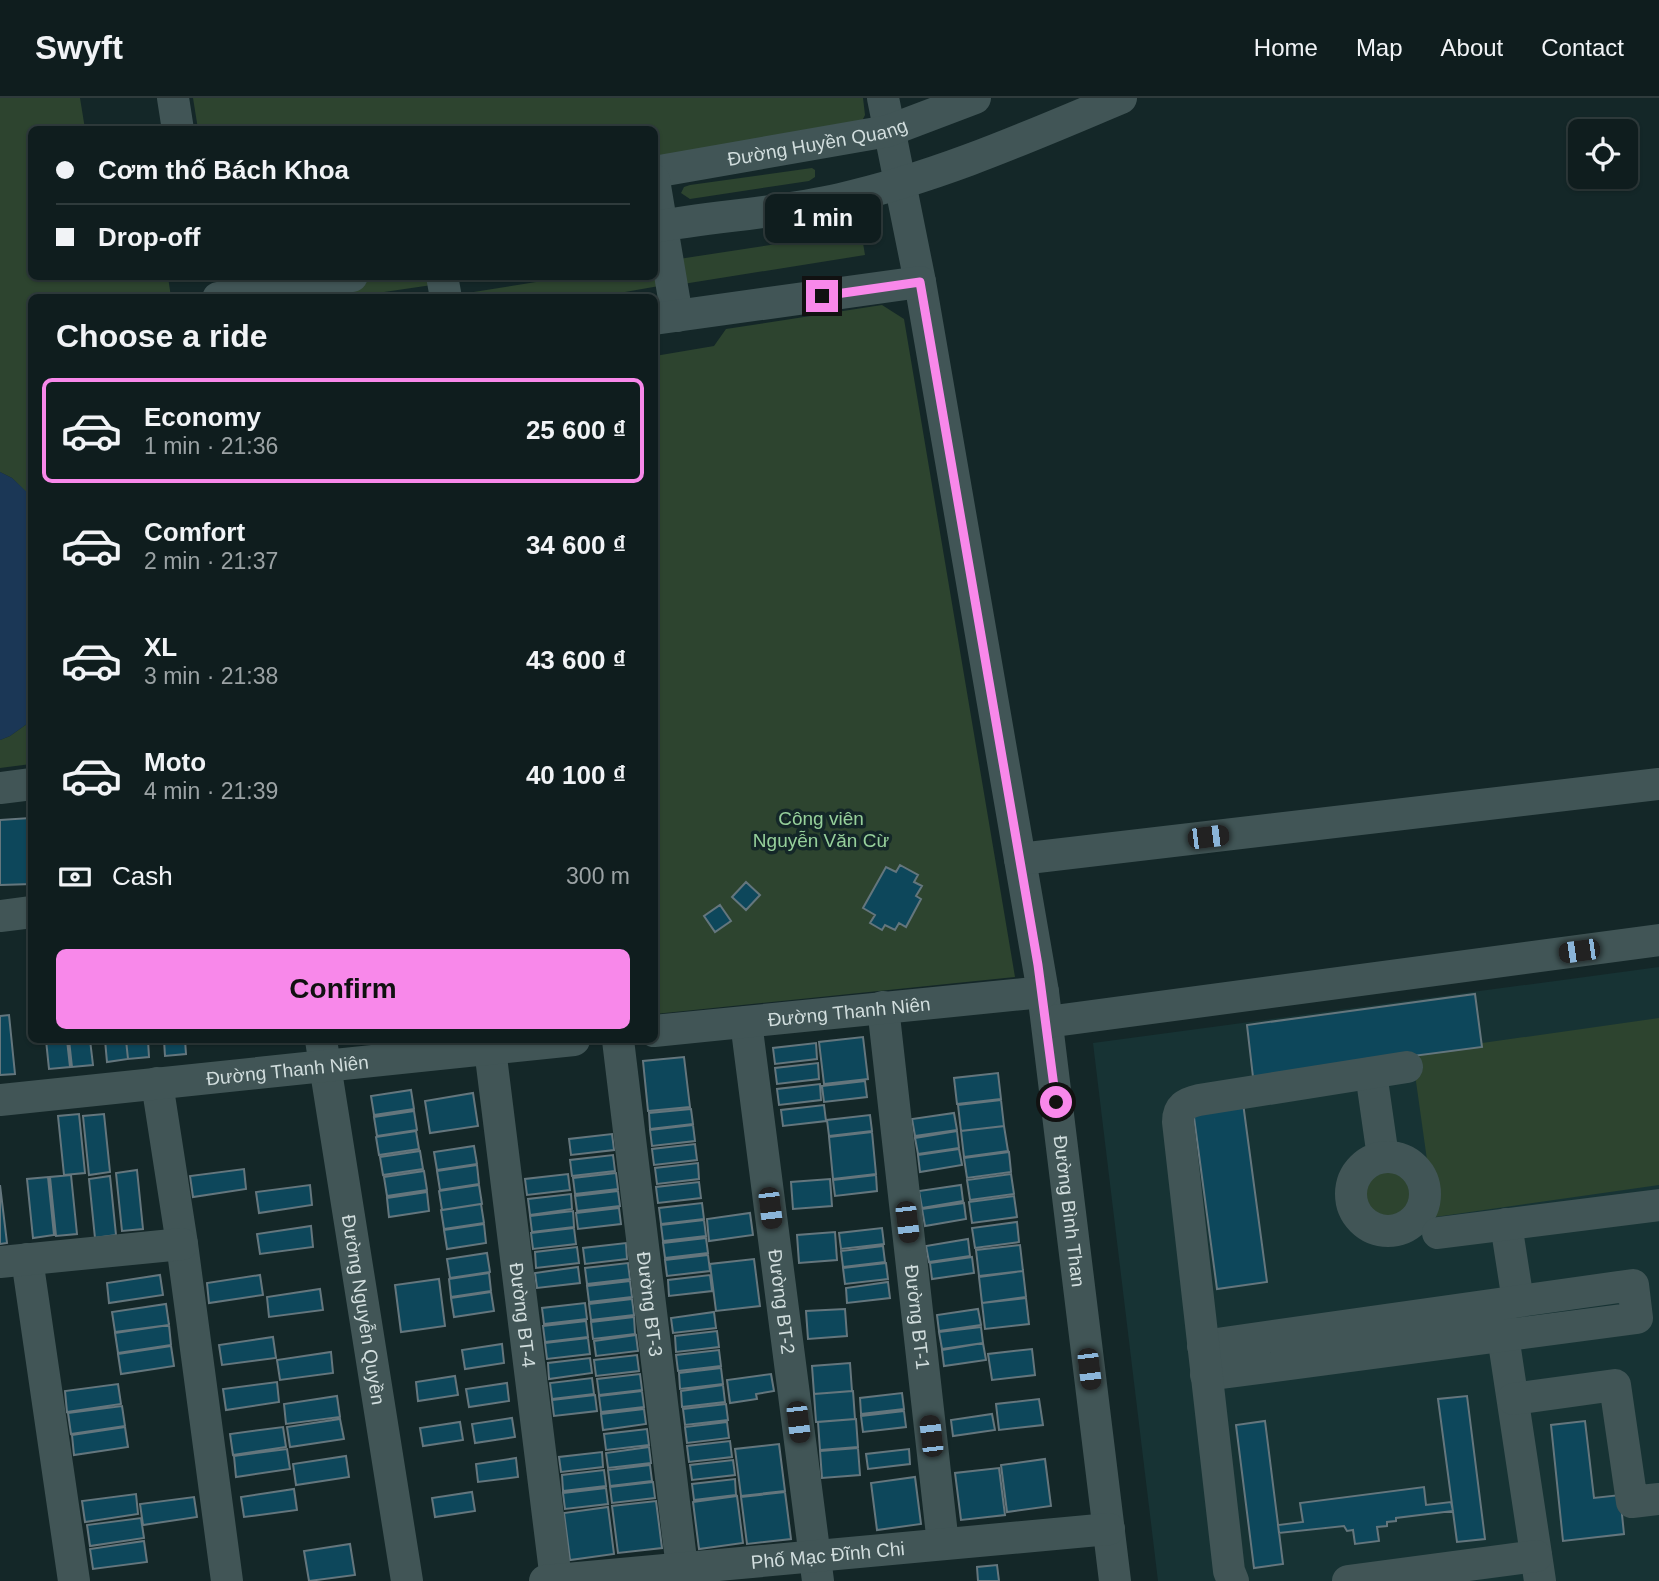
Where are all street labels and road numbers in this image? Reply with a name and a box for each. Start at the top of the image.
street label: Đường Huyền Quang [726,114,910,169]
street label: Đường Thanh Niên [767,993,931,1030]
street label: Đường Thanh Niên [205,1051,370,1089]
street label: Đường Bình Than [1050,1134,1089,1288]
street label: Đường Nguyễn Quyền [338,1213,389,1406]
street label: Đường BT-2 [765,1248,799,1355]
street label: Đường BT-3 [633,1250,667,1358]
street label: Đường BT-4 [506,1261,540,1369]
street label: Đường BT-1 [901,1263,934,1371]
street label: Phố Mạc Đĩnh Chi [750,1537,906,1572]

